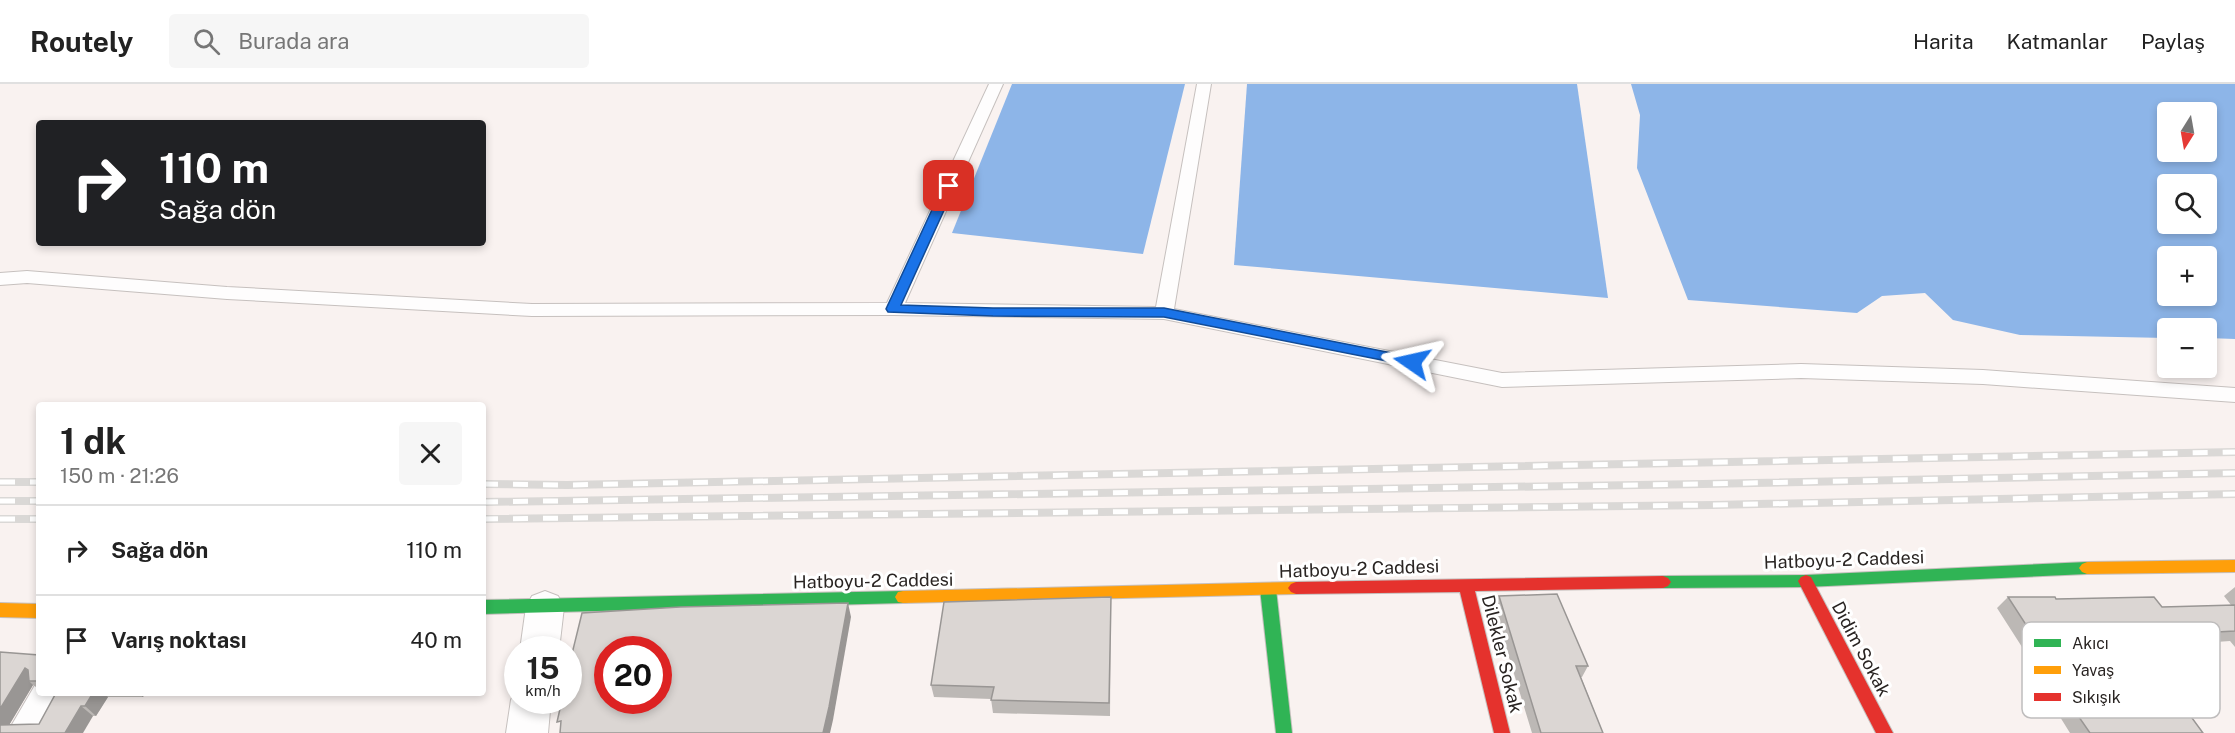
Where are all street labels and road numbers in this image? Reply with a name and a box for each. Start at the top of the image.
street label: Hatboyu-2 Caddesi [1763,546,1924,573]
street label: Hatboyu-2 Caddesi [1278,555,1439,582]
street label: Hatboyu-2 Caddesi [793,569,953,592]
street label: Dilekler Sokak [1478,593,1527,715]
street label: Didim Sokak [1828,598,1895,700]

